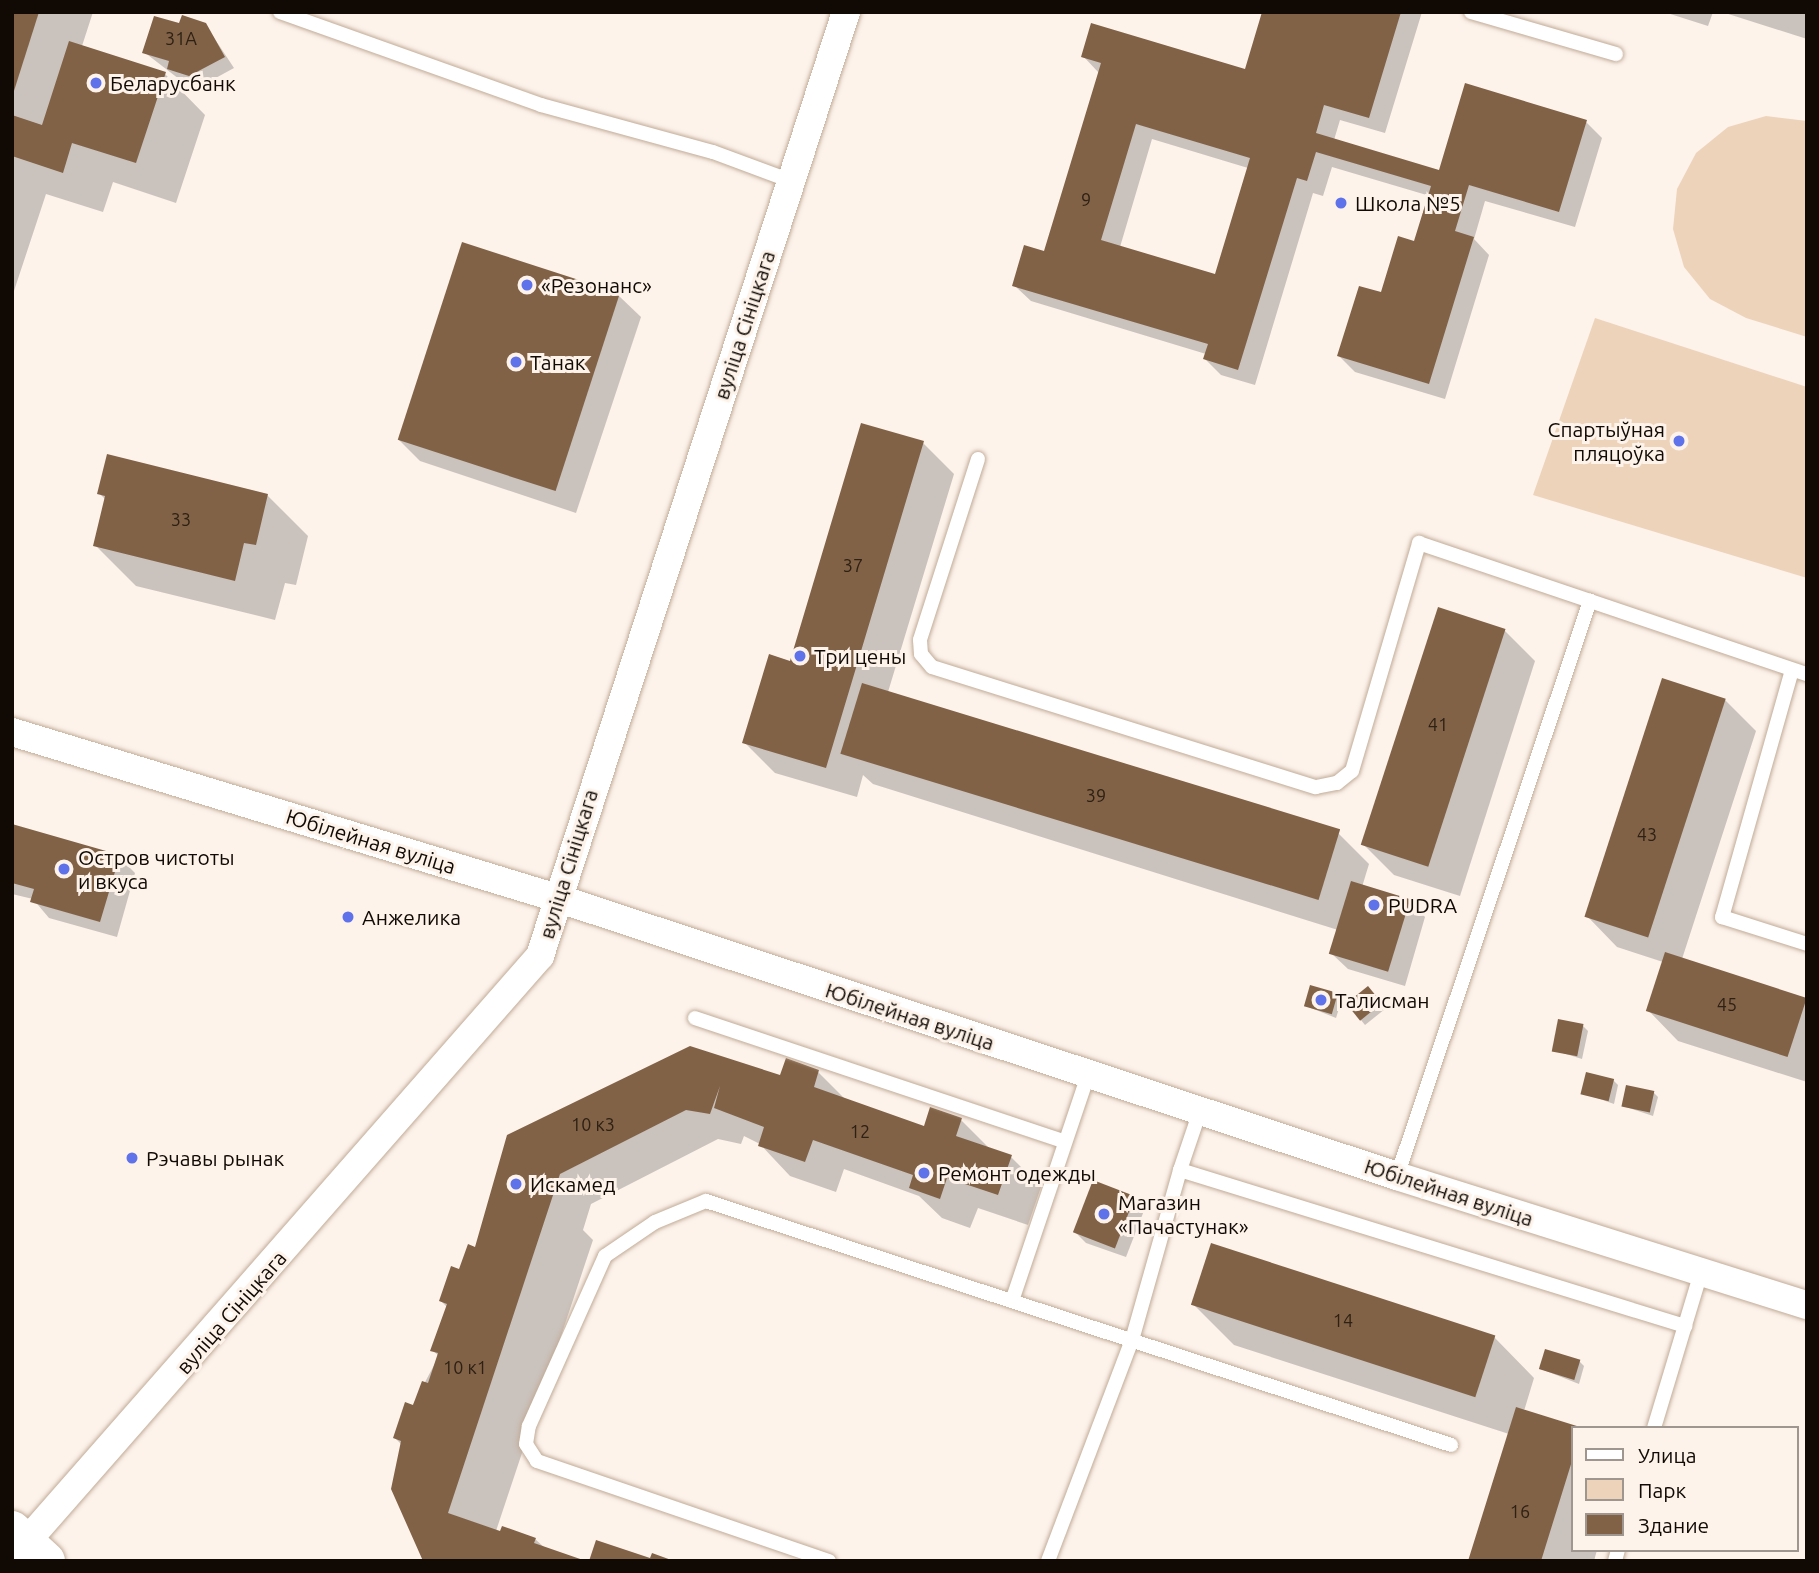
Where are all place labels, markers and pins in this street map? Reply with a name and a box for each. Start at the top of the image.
place label: Беларусбанк [110,70,236,96]
marker: Беларусбанк [88,75,104,91]
place label: Школа №5 [1355,190,1461,216]
marker: Школа №5 [1333,195,1349,211]
place label: «Резонанс» [541,272,652,298]
marker: «Резонанс» [519,277,535,293]
place label: Танак [530,349,586,375]
marker: Танак [508,354,524,370]
place label: Спартыўная пляцоўка [1548,416,1665,466]
marker: Спартыўная пляцоўка [1671,433,1687,449]
place label: Три цены [814,643,906,669]
marker: Три цены [792,648,808,664]
place label: Остров чистоты и вкуса [78,844,235,894]
marker: Остров чистоты и вкуса [56,861,72,877]
place label: PUDRA [1388,892,1457,918]
marker: PUDRA [1366,897,1382,913]
place label: Анжелика [362,904,461,930]
marker: Анжелика [340,909,356,925]
place label: Талисман [1335,987,1429,1013]
marker: Талисман [1313,992,1329,1008]
place label: Рэчавы рынак [146,1145,284,1171]
marker: Рэчавы рынак [124,1150,140,1166]
place label: Ремонт одежды [938,1160,1096,1186]
marker: Ремонт одежды [916,1165,932,1181]
place label: Искамед [530,1171,616,1197]
marker: Искамед [508,1176,524,1192]
place label: Магазин «Пачастунак» [1118,1189,1249,1239]
marker: Магазин «Пачастунак» [1096,1206,1112,1222]

